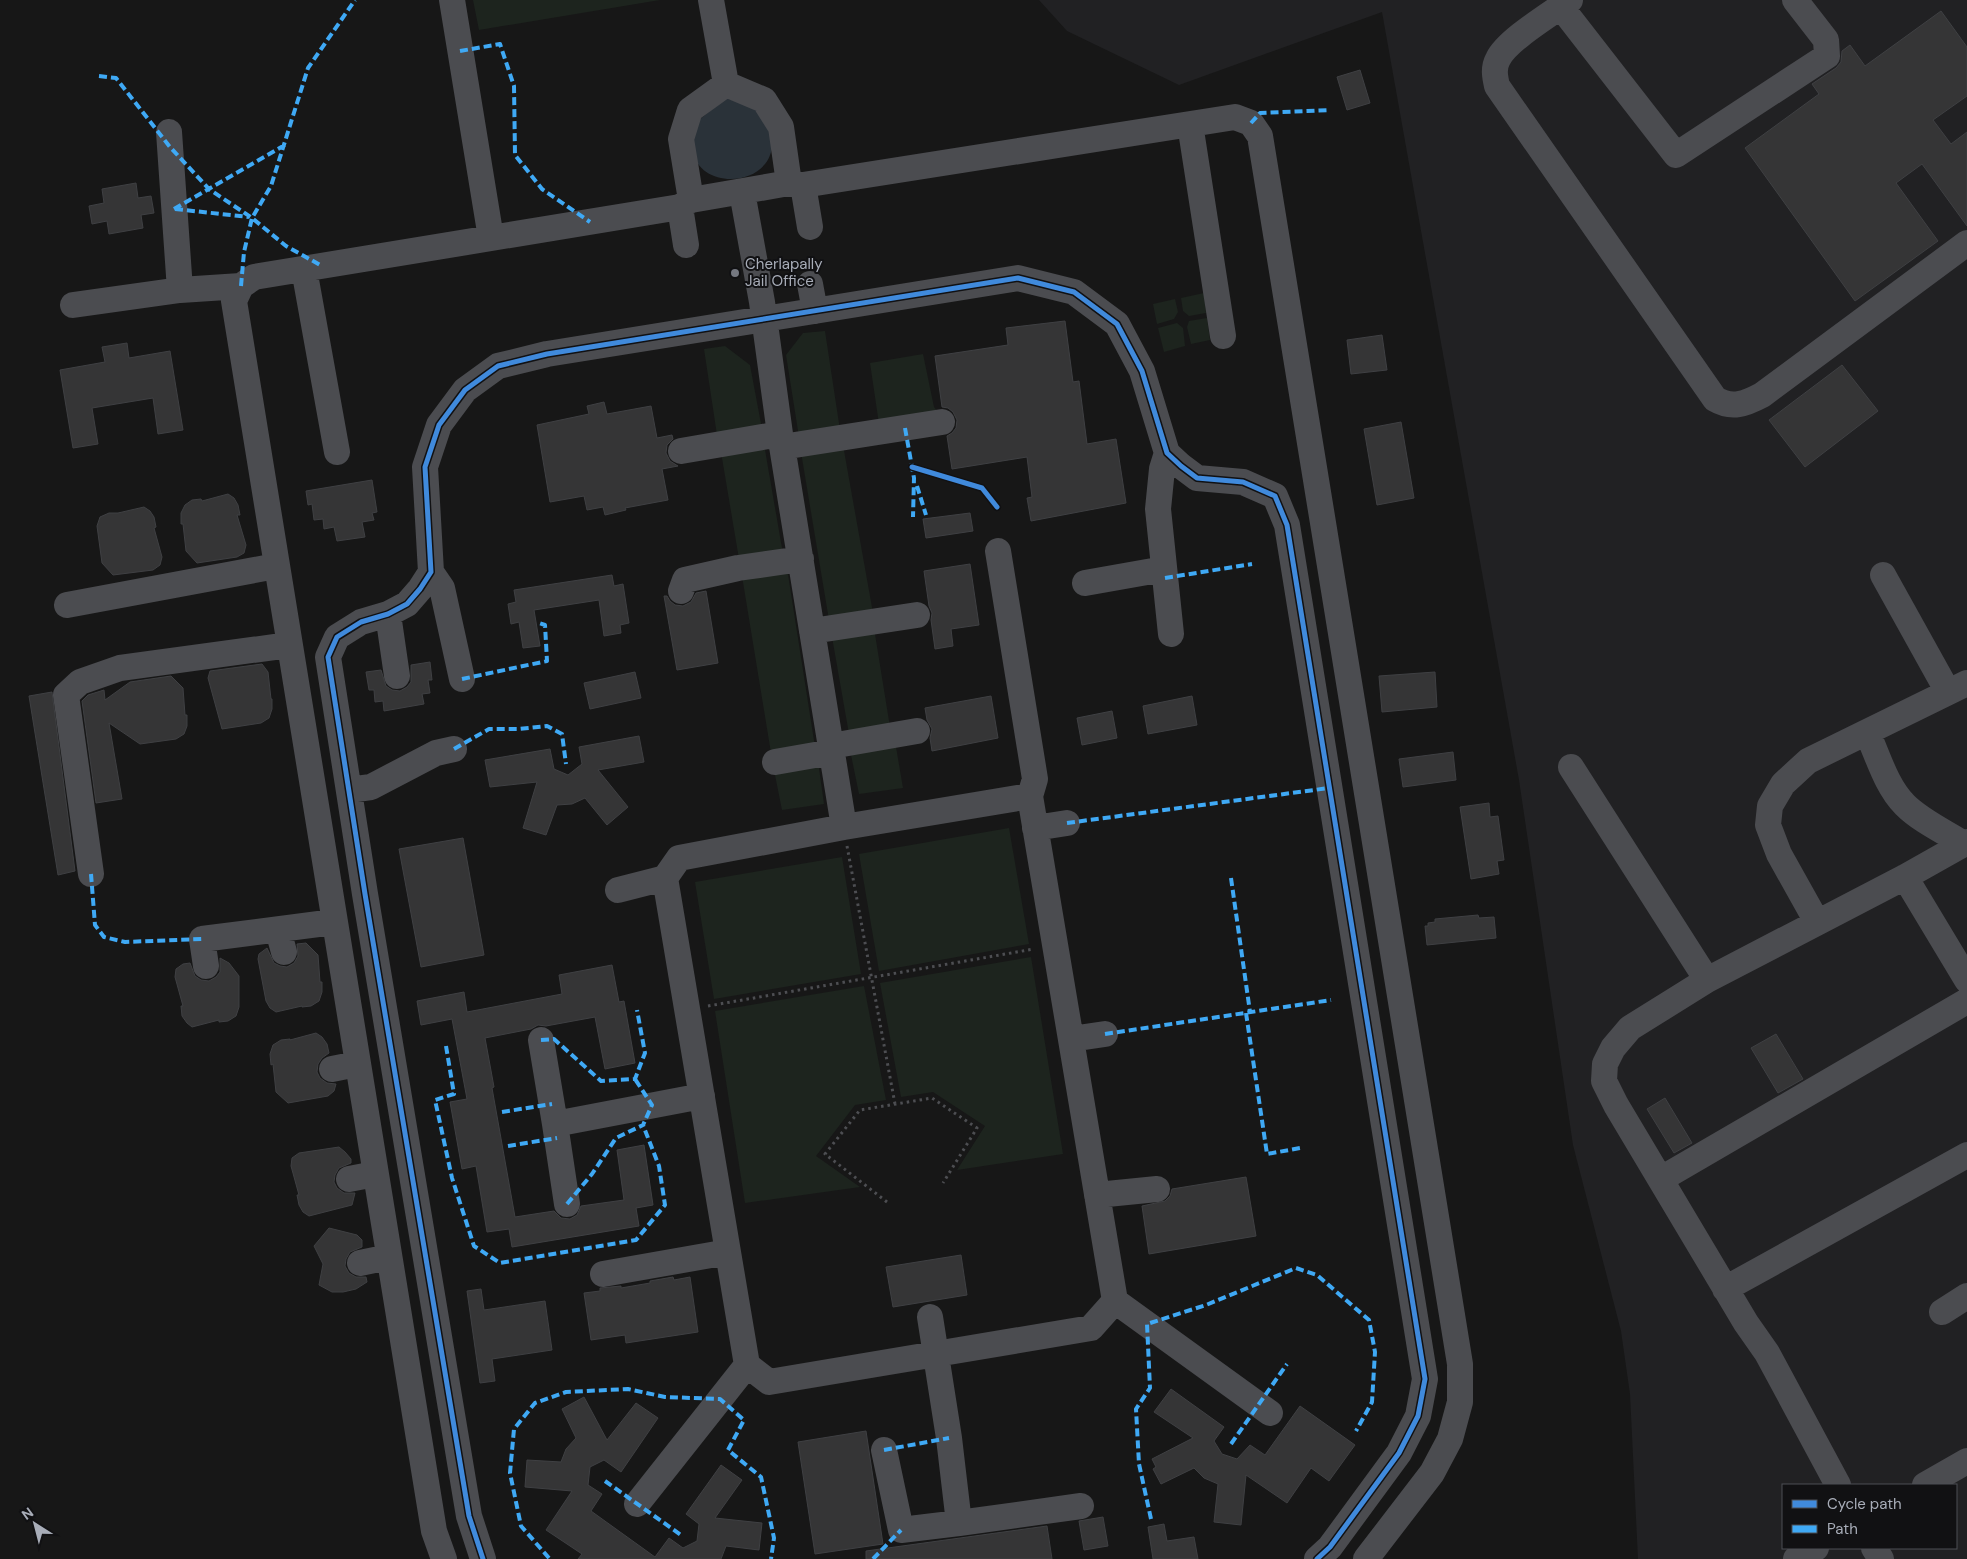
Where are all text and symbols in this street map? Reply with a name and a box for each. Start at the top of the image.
place label: Cherlapally Jail Office [745,254,823,291]
marker: Cherlapally Jail Office [729,267,741,279]
legend [1782,1484,1957,1549]
text: Cycle path [1827,1494,1902,1514]
north arrow [10,1499,60,1549]
text: N [18,1503,37,1524]
text: Path [1827,1519,1858,1539]

